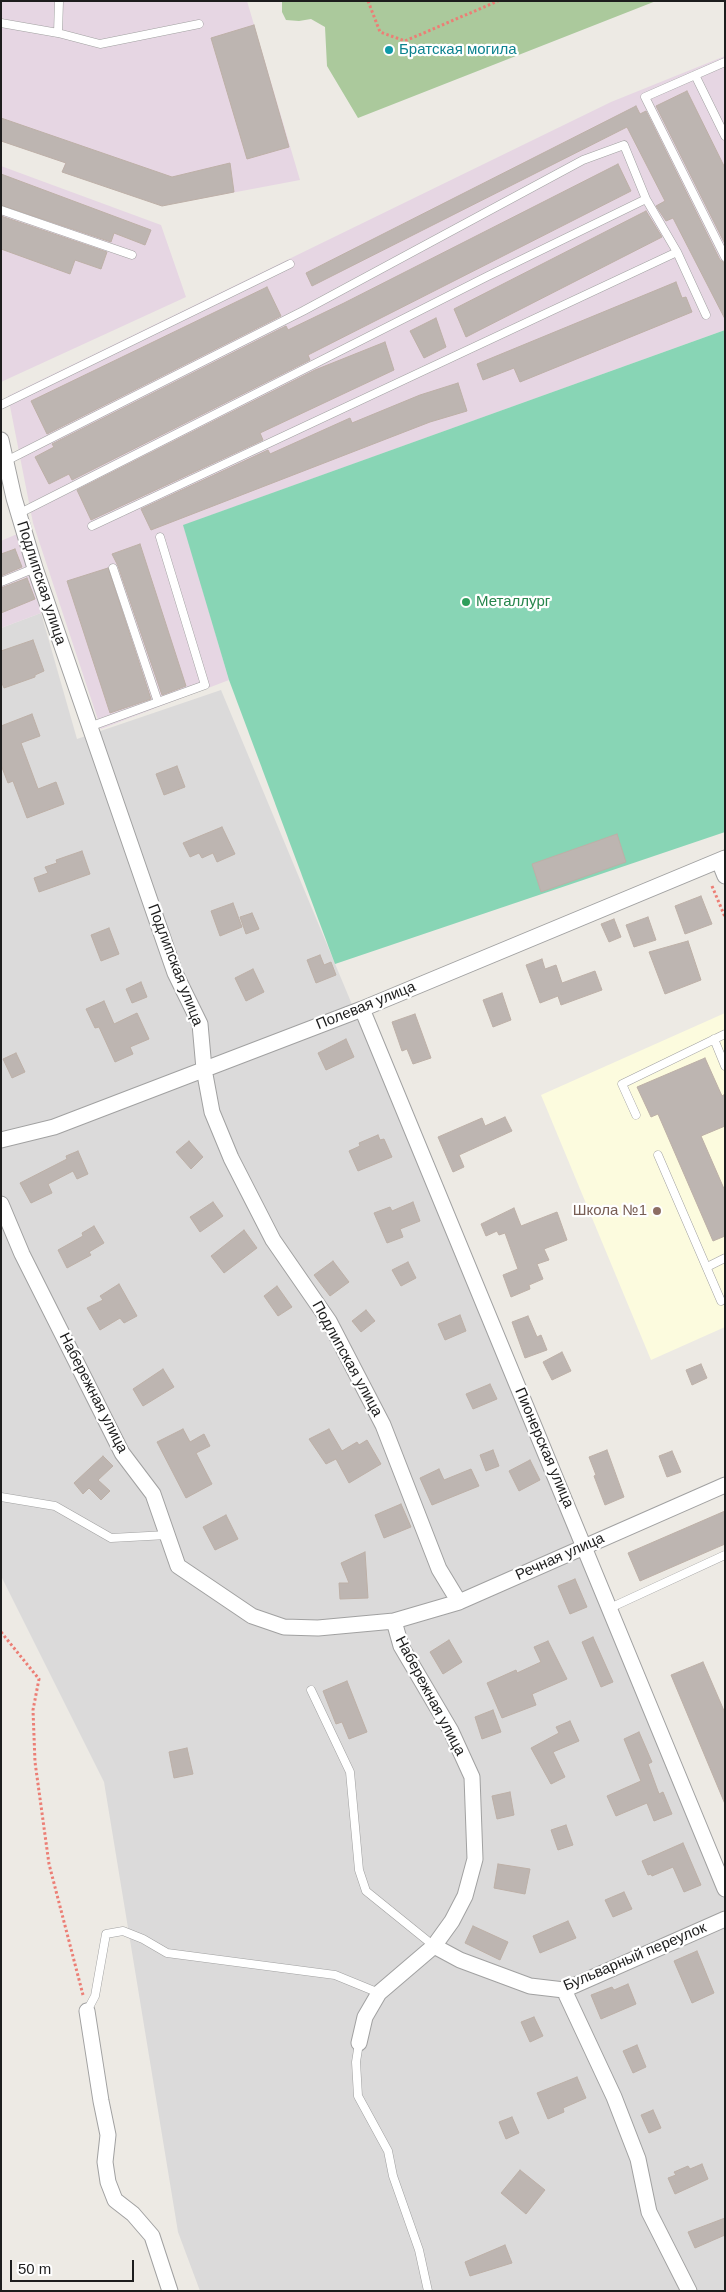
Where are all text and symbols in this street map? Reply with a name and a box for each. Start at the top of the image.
place label: Братская могила [399,41,517,59]
marker: Братская могила [383,44,395,56]
street label: Подлипская улица [12,519,70,647]
place label: Металлург [476,593,550,611]
marker: Металлург [460,596,472,608]
street label: Подлипская улица [143,902,207,1028]
street label: Полевая улица [314,978,418,1034]
place label: Школа №1 [573,1202,647,1220]
marker: Школа №1 [651,1205,663,1217]
street label: Подлипская улица [308,1298,386,1420]
street label: Набережная улица [55,1330,131,1456]
street label: Пионерская улица [511,1385,577,1511]
street label: Речная улица [513,1529,607,1585]
street label: Набережная улица [391,1633,469,1759]
street label: Бульварный переулок [561,1919,709,1995]
scale bar [12,2250,136,2282]
text: 50 m [18,2260,51,2277]

